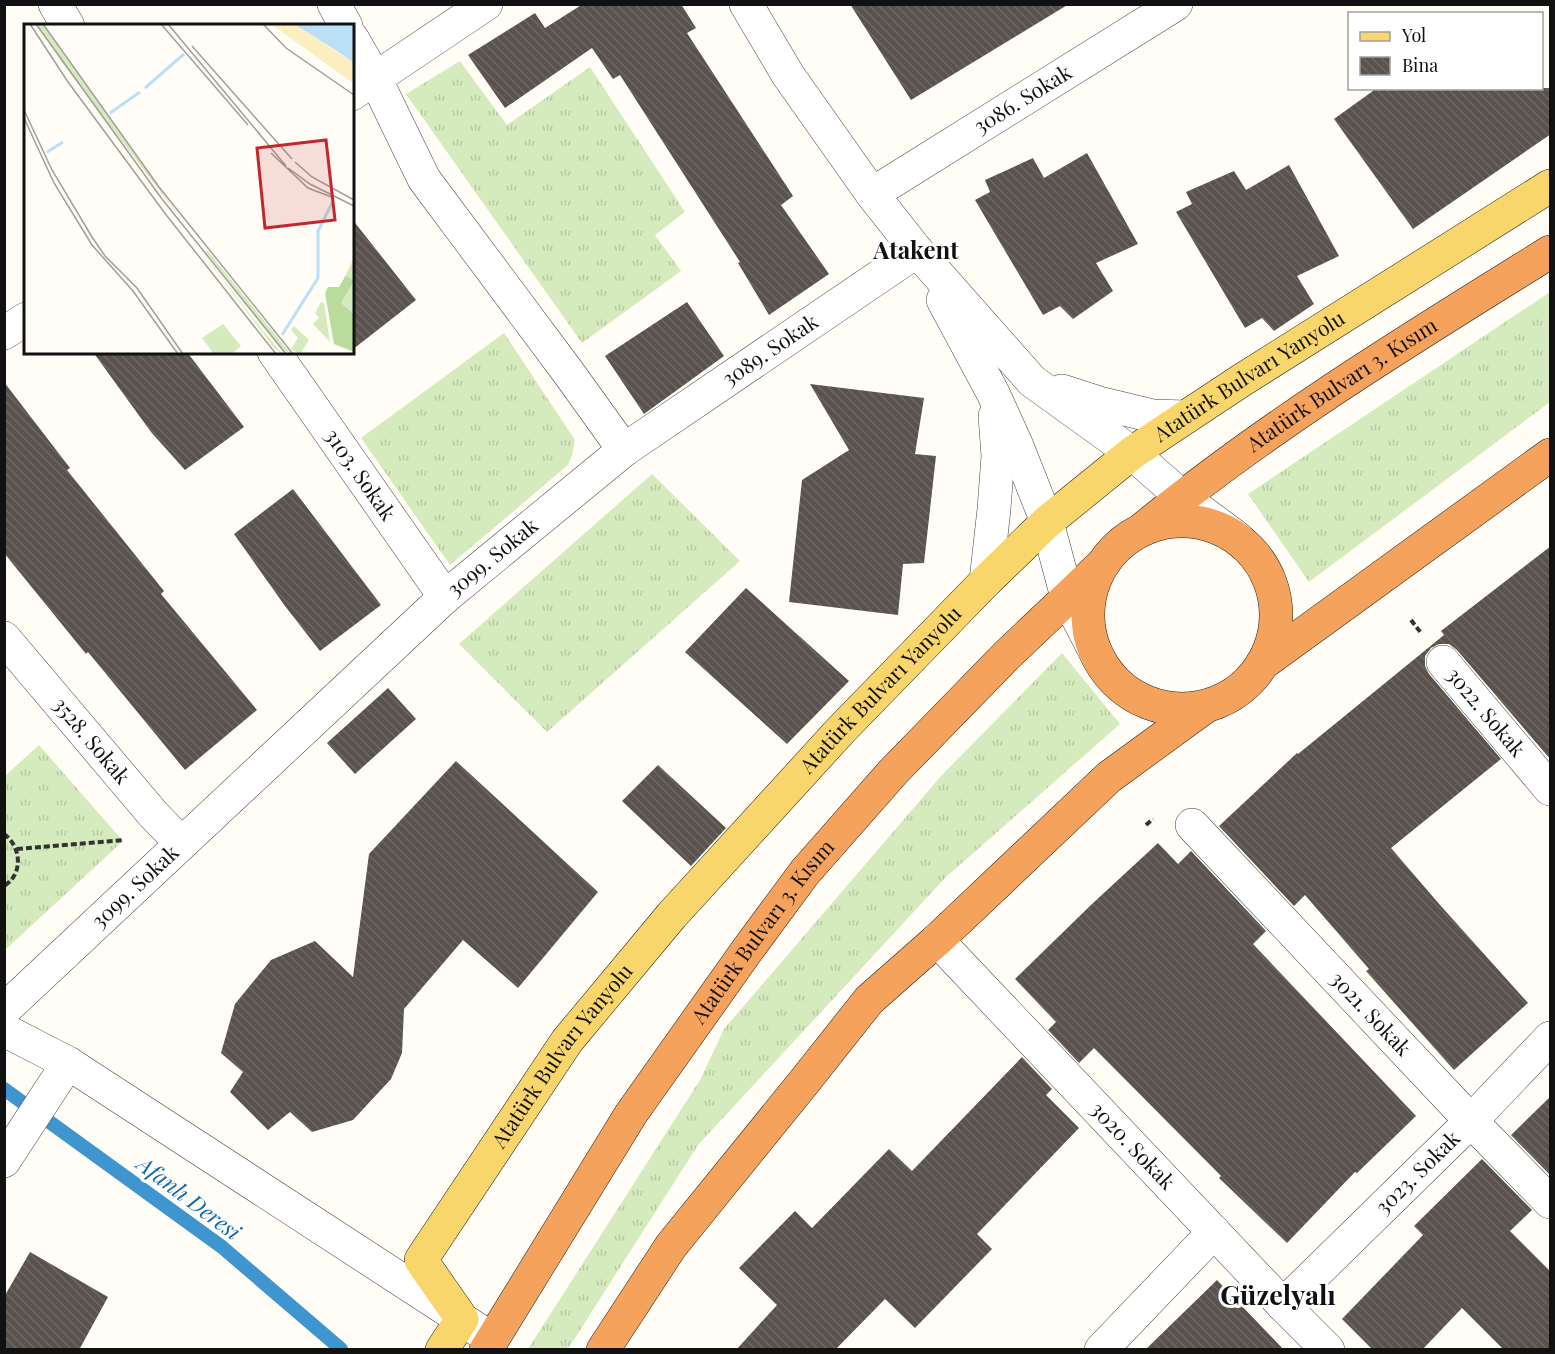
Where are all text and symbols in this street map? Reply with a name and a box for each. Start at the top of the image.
legend [1348,12,1543,90]
text: Yol [1401,23,1426,47]
inset map [24,24,354,354]
text: Bina [1402,53,1438,77]
street label: 3086. Sokak [968,57,1077,139]
district label: Atakent [872,233,959,265]
street label: Atatürk Bulvarı Yanyolu [1147,303,1349,447]
street label: 3089. Sokak [716,306,823,391]
street label: Atatürk Bulvarı 3. Kısım [1239,310,1442,458]
street label: 3103. Sokak [320,422,404,526]
street label: 3099. Sokak [440,510,543,602]
street label: Atatürk Bulvarı Yanyolu [792,599,966,779]
street label: 3022. Sokak [1441,661,1533,762]
street label: 3528. Sokak [48,690,138,789]
street label: Atatürk Bulvarı 3. Kısım [683,832,840,1029]
street label: 3099. Sokak [84,837,184,933]
street label: Atatürk Bulvarı Yanyolu [483,957,638,1153]
street label: 3021. Sokak [1325,964,1419,1061]
street label: 3020. Sokak [1085,1095,1183,1195]
street label: 3023. Sokak [1368,1123,1465,1219]
water label: Afanlı Deresi [130,1147,248,1246]
district label: Güzelyalı [1220,1276,1336,1312]

